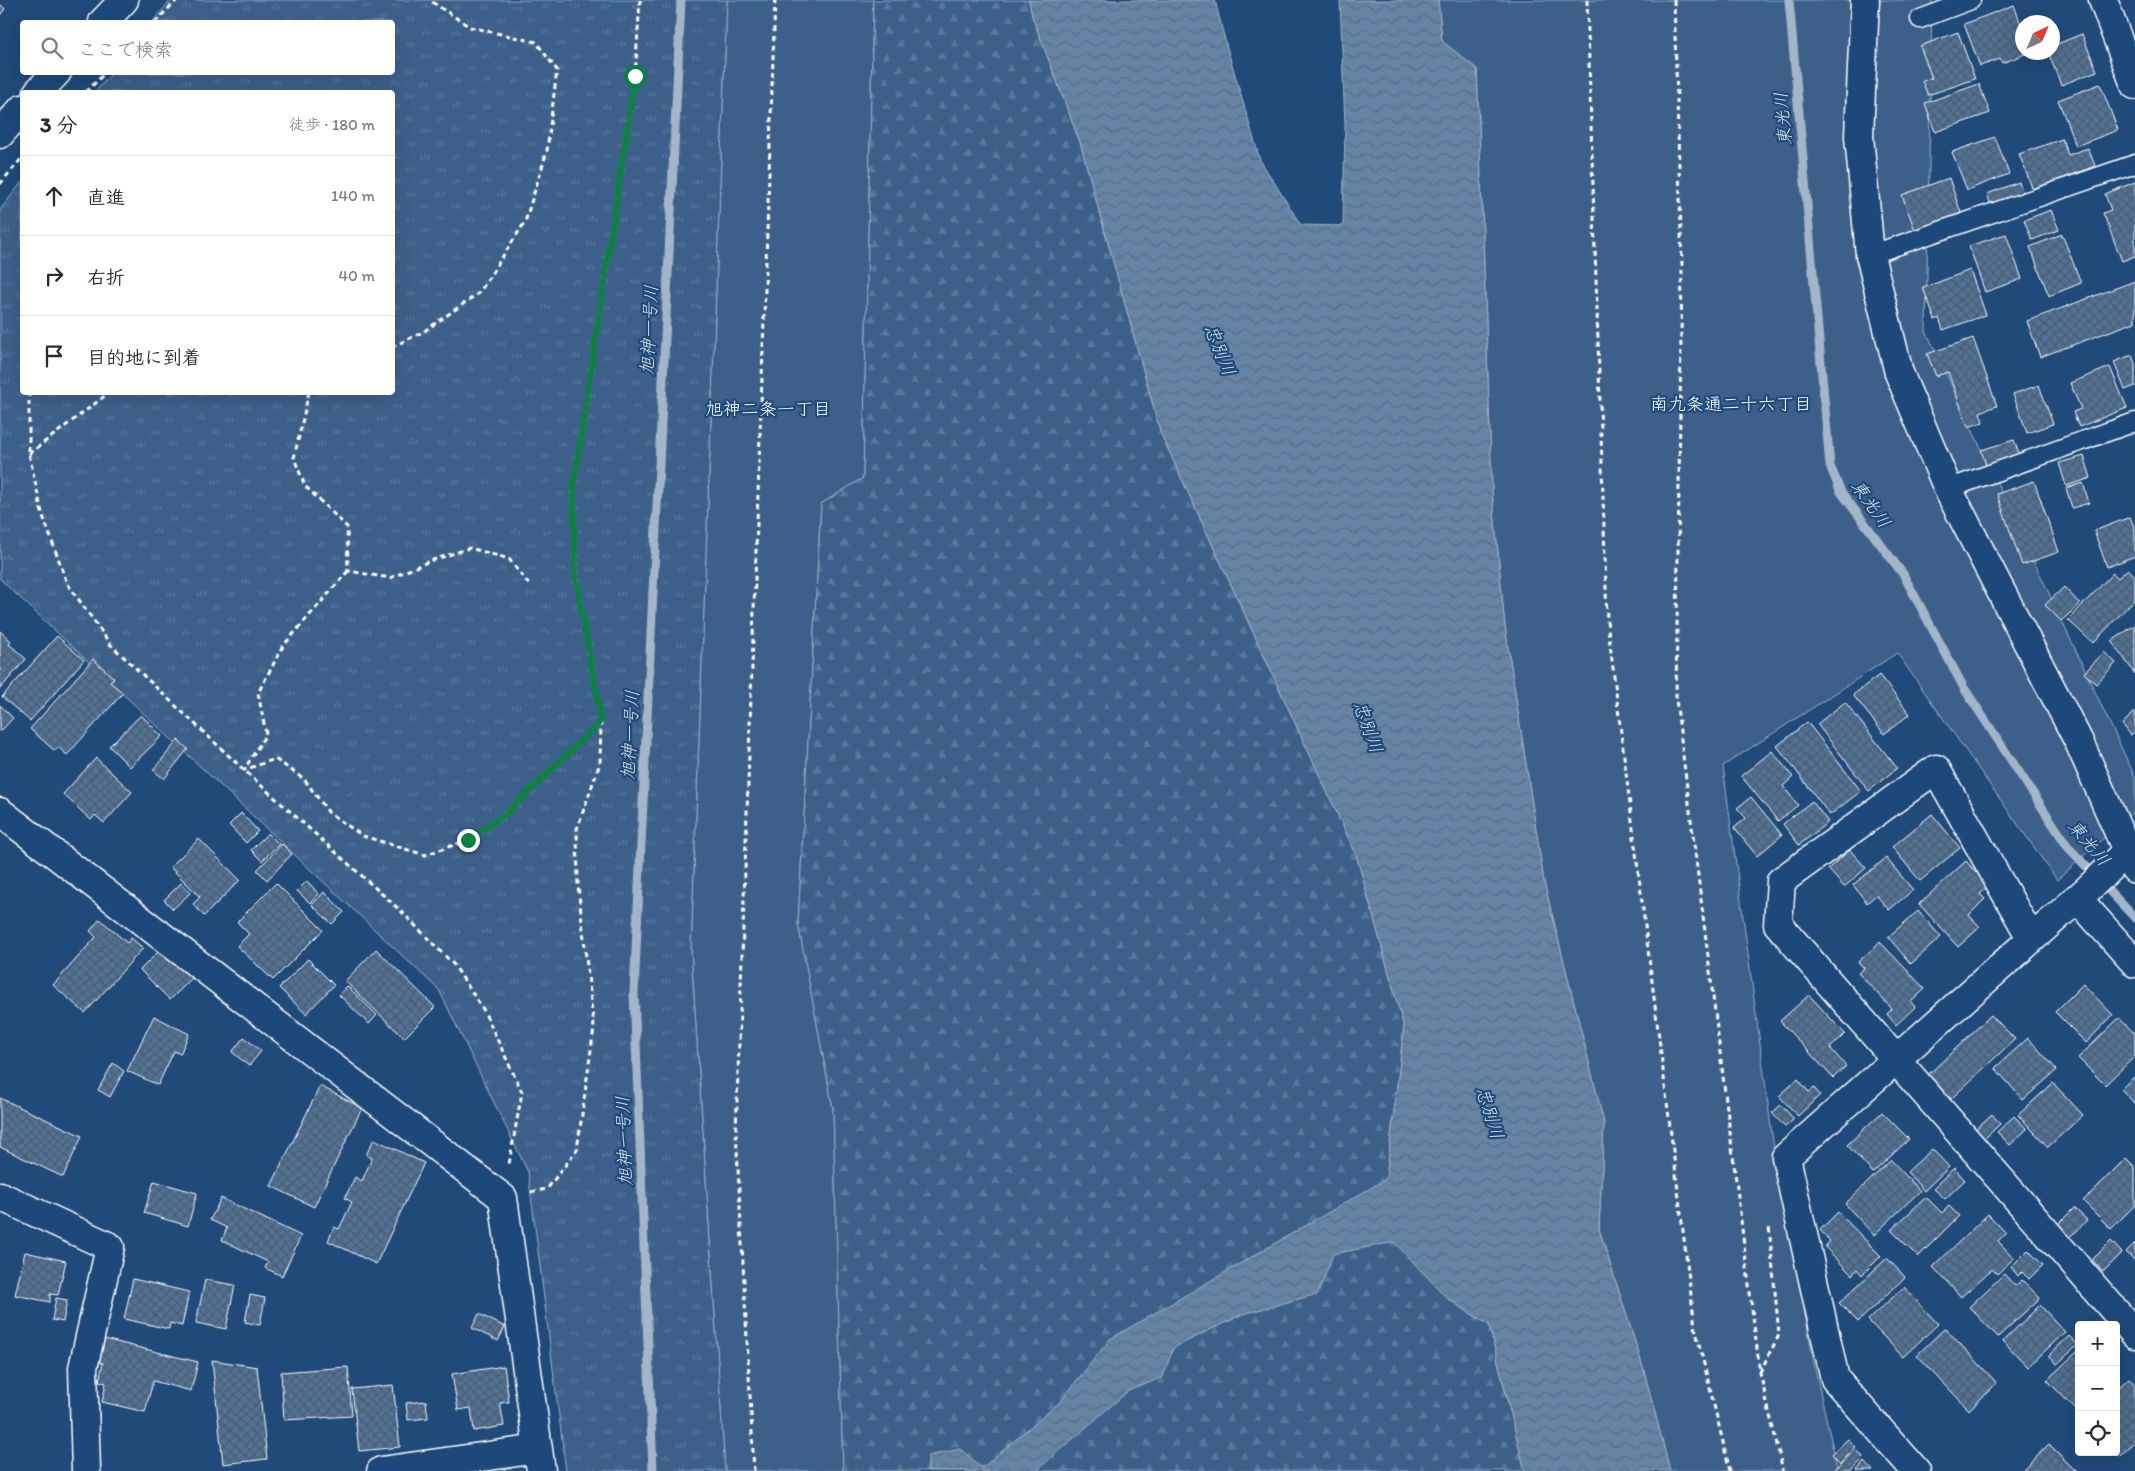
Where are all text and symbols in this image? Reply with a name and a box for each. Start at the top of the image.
north arrow [2015,15,2060,60]
search box [20,20,395,75]
icon: search [38,34,66,62]
text: ここで検索 [78,38,173,61]
route start [624,65,647,88]
water label: 東光川 [1770,91,1796,147]
text: 3 分 [40,112,77,137]
text: 徒歩 · 180 m [289,115,375,134]
icon: ahead [40,182,68,210]
text: 直進 [87,186,125,209]
text: 140 m [331,186,375,205]
icon: right [40,262,68,290]
text: 右折 [87,266,125,289]
text: 40 m [338,266,375,285]
water label: 旭神一号川 [636,284,662,376]
water label: 忠別川 [1200,321,1240,379]
icon: arrive [40,342,68,370]
text: 目的地に到着 [87,346,201,369]
district label: 南九条通二十六丁目 [1650,393,1812,415]
district label: 旭神二条一丁目 [705,398,831,420]
water label: 東光川 [1847,476,1895,532]
water label: 旭神一号川 [617,689,643,781]
water label: 忠別川 [1348,698,1388,756]
water label: 東光川 [2063,815,2115,871]
route end [457,829,480,852]
water label: 忠別川 [1472,1084,1508,1142]
water label: 旭神一号川 [611,1096,637,1186]
map controls [2075,1321,2120,1456]
button: + [2075,1321,2120,1366]
button: − [2075,1366,2120,1411]
button: locate [2075,1411,2120,1456]

